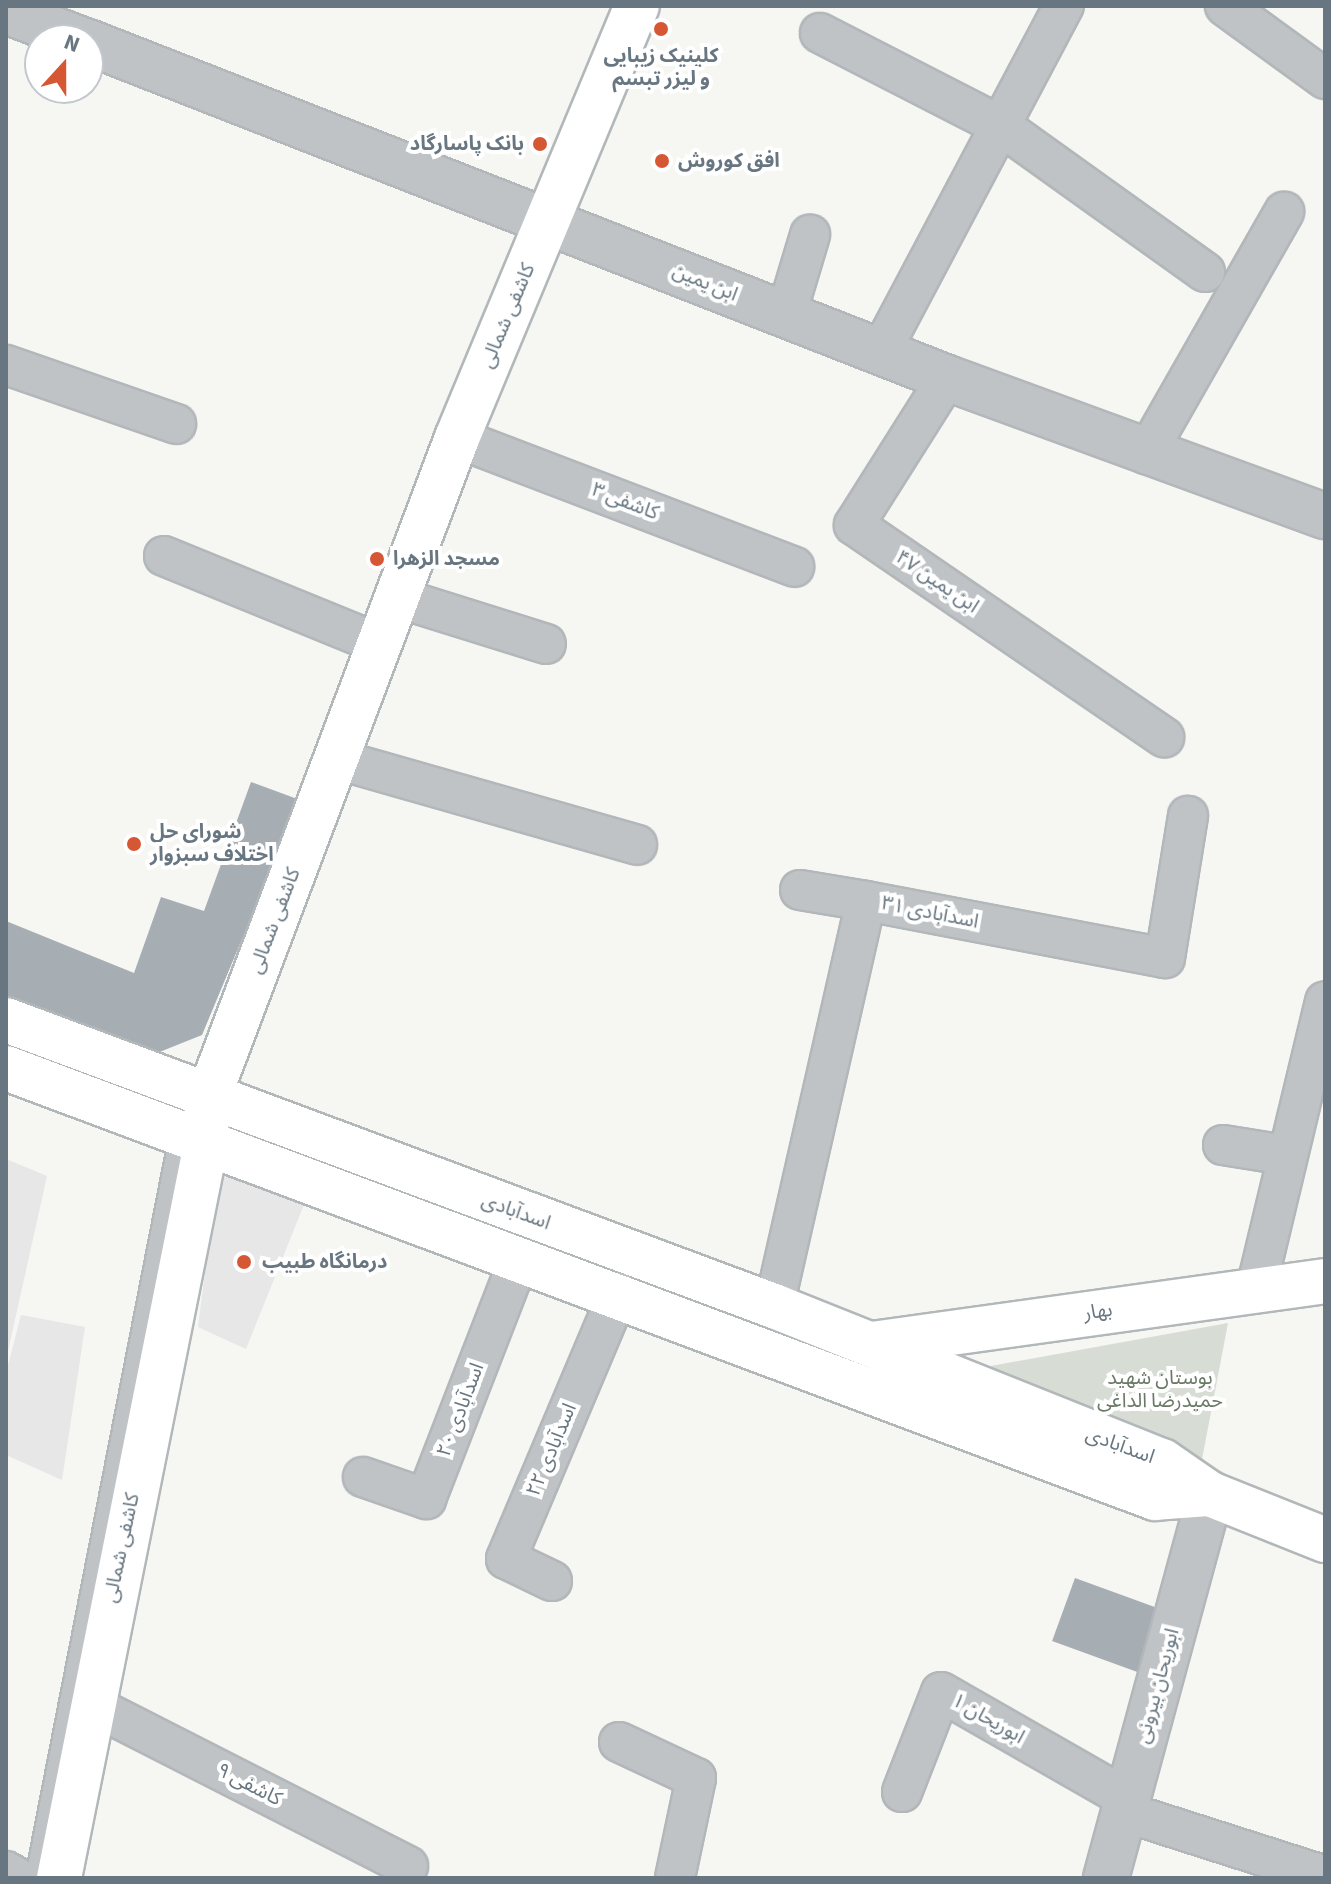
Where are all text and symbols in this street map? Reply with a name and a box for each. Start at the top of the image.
marker: کلینیک زیبایی و لیزر تبسم [650,18,672,40]
north arrow [24,24,104,104]
text: N [59,26,84,61]
place label: کلینیک زیبایی و لیزر تبسم [603,44,719,91]
place label: بانک پاسارگاد [410,132,524,156]
marker: بانک پاسارگاد [531,135,549,153]
place label: افق کوروش [678,149,780,173]
marker: افق کوروش [653,152,671,170]
street label: ابن یمین [669,259,741,307]
street label: کاشفی شمالی [475,260,541,372]
street label: کاشفی ۳ [588,478,662,526]
street label: ابن یمین ۴۷ [891,545,983,619]
place label: مسجد الزهرا [393,547,500,571]
marker: مسجد الزهرا [368,550,386,568]
place label: شورای حل اختلاف سبزوار [150,820,274,867]
marker: شورای حل اختلاف سبزوار [125,835,143,853]
street label: کاشفی شمالی [244,865,306,977]
street label: اسدآبادی ۳۱ [879,892,981,934]
street label: اسدآبادی [478,1188,554,1236]
place label: درمانگاه طبیب [262,1250,387,1274]
marker: درمانگاه طبیب [233,1251,255,1273]
street label: بهار [1082,1298,1114,1326]
street label: اسدآبادی ۲۰ [432,1360,490,1460]
park label: بوستان شهید حمیدرضا الداغی [1097,1367,1223,1414]
street label: اسدآبادی ۲۲ [522,1400,582,1500]
street label: اسدآبادی [1082,1422,1158,1470]
street label: کاشفی شمالی [99,1491,145,1605]
street label: ابوریحان بیرونی [1131,1626,1185,1746]
street label: ابوریحان ۱ [947,1689,1029,1749]
street label: کاشفی ۹ [212,1758,286,1812]

